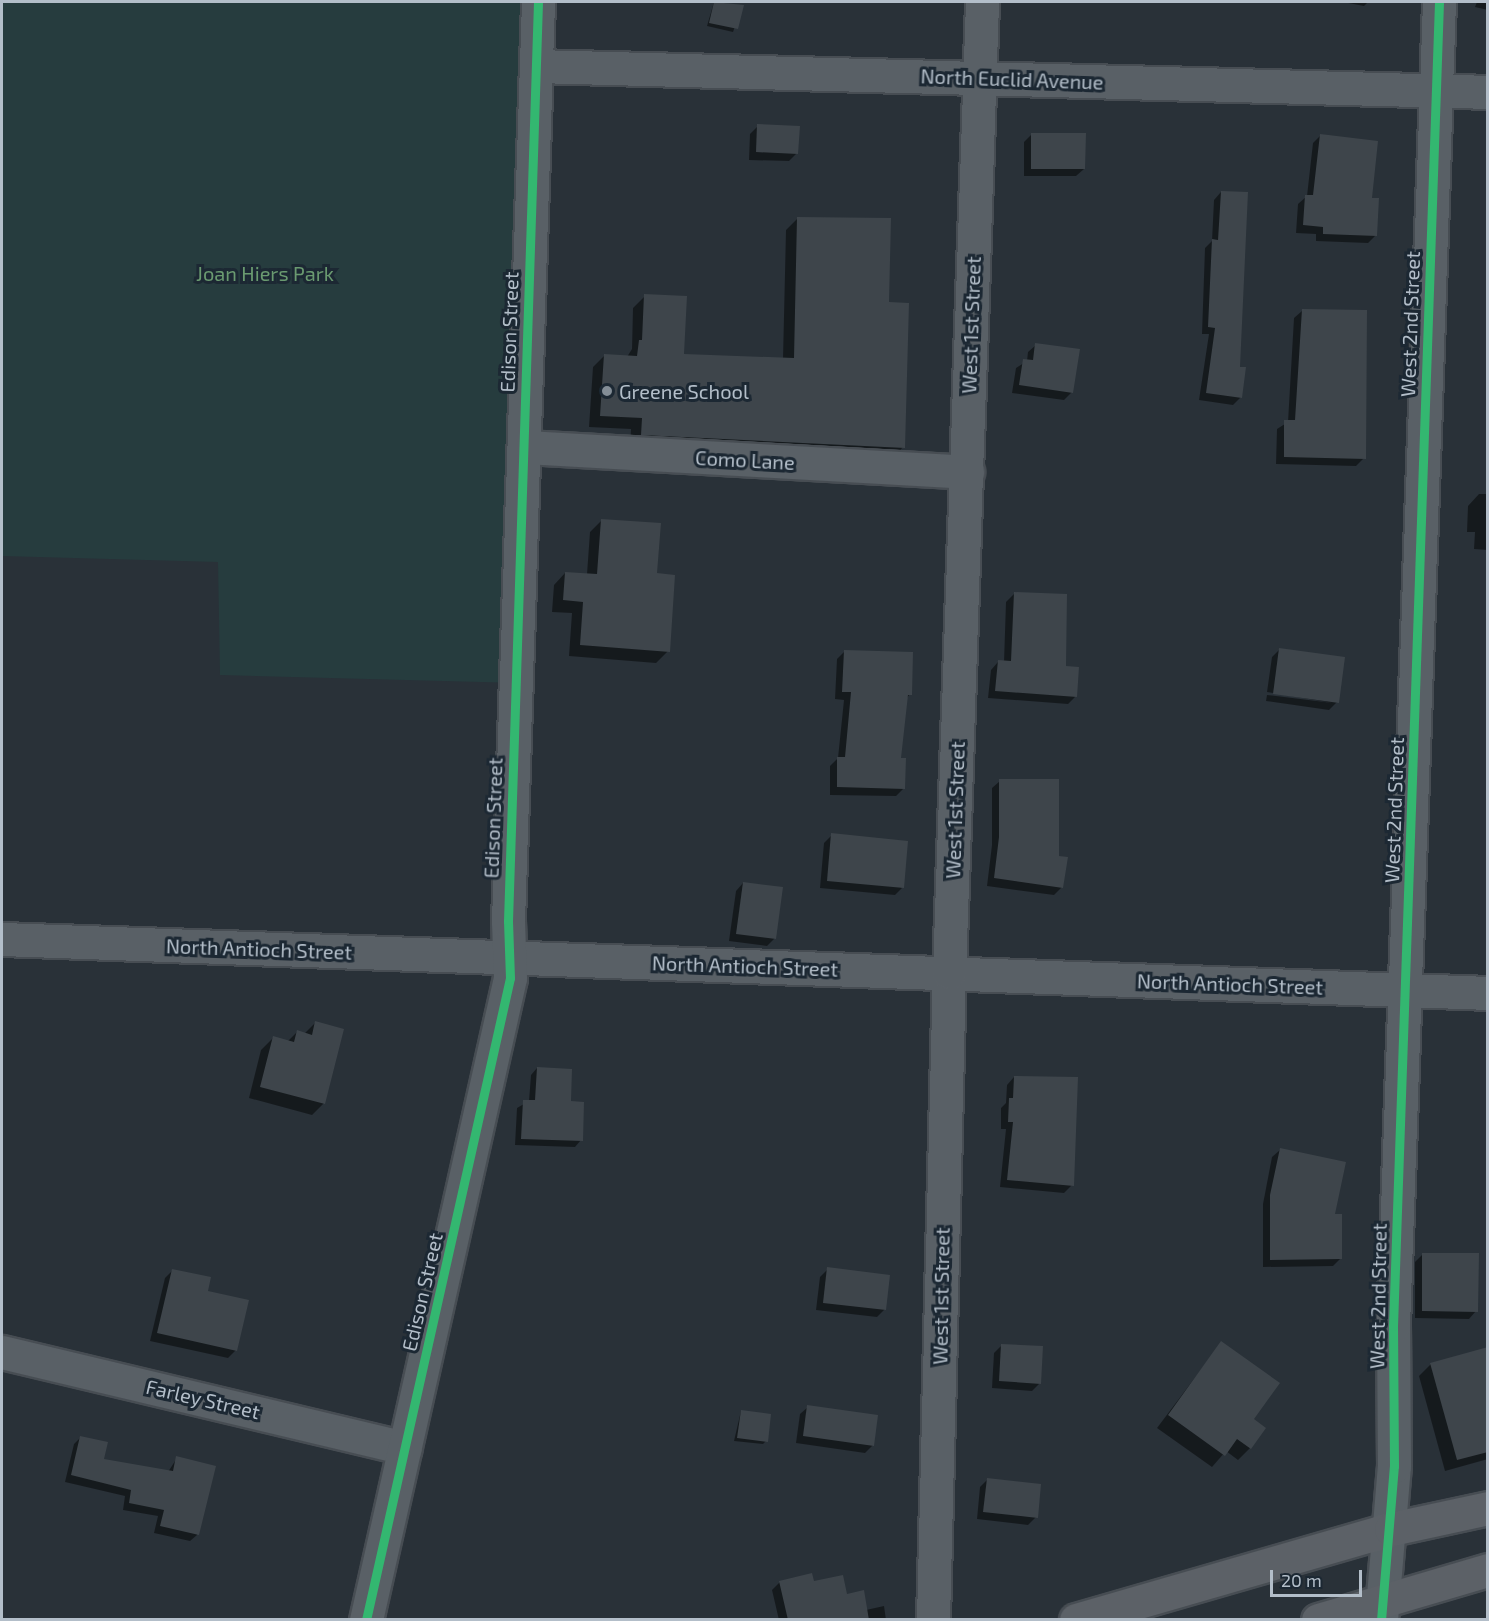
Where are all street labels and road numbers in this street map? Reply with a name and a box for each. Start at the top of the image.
street label: North Euclid Avenue [920,64,1104,94]
street label: West 2nd Street [1395,251,1425,397]
street label: West 1st Street [957,256,985,394]
street label: Edison Street [495,271,523,393]
street label: Como Lane [695,445,795,475]
street label: West 2nd Street [1379,737,1409,883]
street label: West 1st Street [941,741,969,879]
street label: Edison Street [479,757,507,879]
street label: North Antioch Street [165,934,353,964]
street label: North Antioch Street [651,951,839,981]
street label: North Antioch Street [1136,969,1324,999]
street label: West 2nd Street [1365,1223,1391,1369]
street label: West 1st Street [928,1227,954,1365]
street label: Edison Street [397,1230,447,1354]
street label: Farley Street [144,1374,262,1424]

